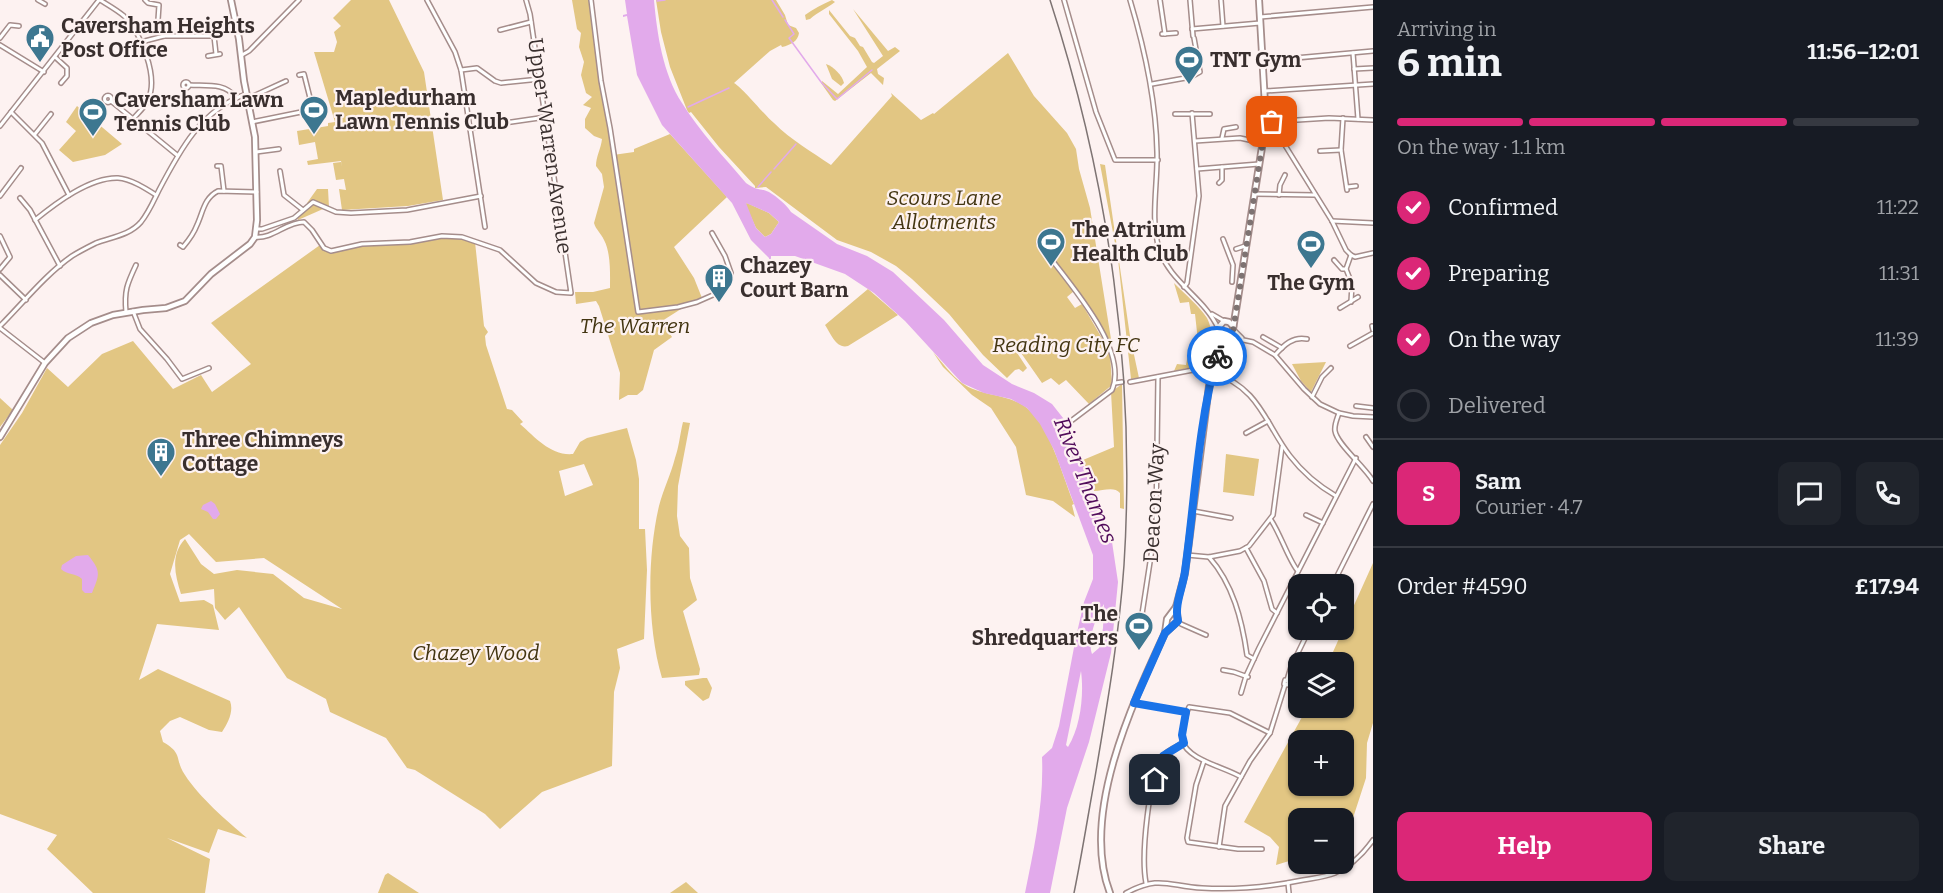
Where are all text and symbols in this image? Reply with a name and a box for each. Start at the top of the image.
place label: Caversham Heights Post Office [61,13,255,63]
text: Arriving in [1397,17,1496,41]
public building icon: Caversham Heights Post Office [24,22,56,64]
street label: Upper Warren Avenue [522,36,578,256]
text: 11:56–12:01 [1807,38,1919,65]
text: 6 min [1397,40,1502,86]
sports icon: TNT Gym [1173,44,1205,86]
place label: TNT Gym [1210,47,1301,73]
place label: Mapledurham Lawn Tennis Club [335,85,509,135]
place label: Caversham Lawn Tennis Club [114,87,284,137]
sports icon: Mapledurham Lawn Tennis Club [298,94,330,136]
sports icon: Caversham Lawn Tennis Club [77,96,109,138]
pin [1246,96,1297,147]
icon: bag [1255,105,1288,138]
text: On the way · 1.1 km [1397,135,1565,159]
park label: Scours Lane Allotments [887,185,1002,235]
icon: check [1397,191,1430,224]
text: Confirmed [1448,194,1558,221]
text: 11:22 [1877,195,1919,219]
place label: The Atrium Health Club [1072,217,1188,267]
sports icon: The Atrium Health Club [1035,226,1067,268]
sports icon: The Gym [1295,228,1327,270]
place label: Chazey Court Barn [740,253,849,303]
icon: check [1397,257,1430,290]
text: Preparing [1448,260,1550,287]
text: 11:31 [1879,261,1919,285]
building icon: Chazey Court Barn [703,262,735,304]
place label: The Gym [1267,270,1355,296]
park label: The Warren [580,313,690,339]
icon: check [1397,323,1430,356]
courier [1187,326,1247,386]
text: On the way [1448,326,1560,353]
text: 11:39 [1875,327,1919,351]
park label: Reading City FC [992,332,1141,358]
icon: bike [1201,340,1234,373]
text: Delivered [1448,392,1546,419]
water label: River Thames [1048,413,1123,548]
place label: Three Chimneys Cottage [182,427,343,477]
building icon: Three Chimneys Cottage [145,436,177,478]
street label: Deacon Way [1138,442,1170,563]
button: chat [1778,462,1841,525]
button: phone [1856,462,1919,525]
text: Sam [1475,468,1521,495]
text: S [1422,480,1435,507]
text: Courier · 4.7 [1475,495,1583,519]
text: Order #4590 [1397,573,1528,600]
text: £17.94 [1855,573,1919,600]
map controls [1288,574,1354,874]
button: locate [1288,574,1354,640]
place label: The Shredquarters [972,601,1118,651]
sports icon: The Shredquarters [1123,610,1155,652]
park label: Chazey Wood [412,640,540,666]
button: layers [1288,652,1354,718]
button: + [1288,730,1354,796]
pin [1129,754,1180,805]
icon: home [1138,763,1171,796]
button: − [1288,808,1354,874]
button: Help [1397,812,1652,881]
button: Share [1664,812,1919,881]

